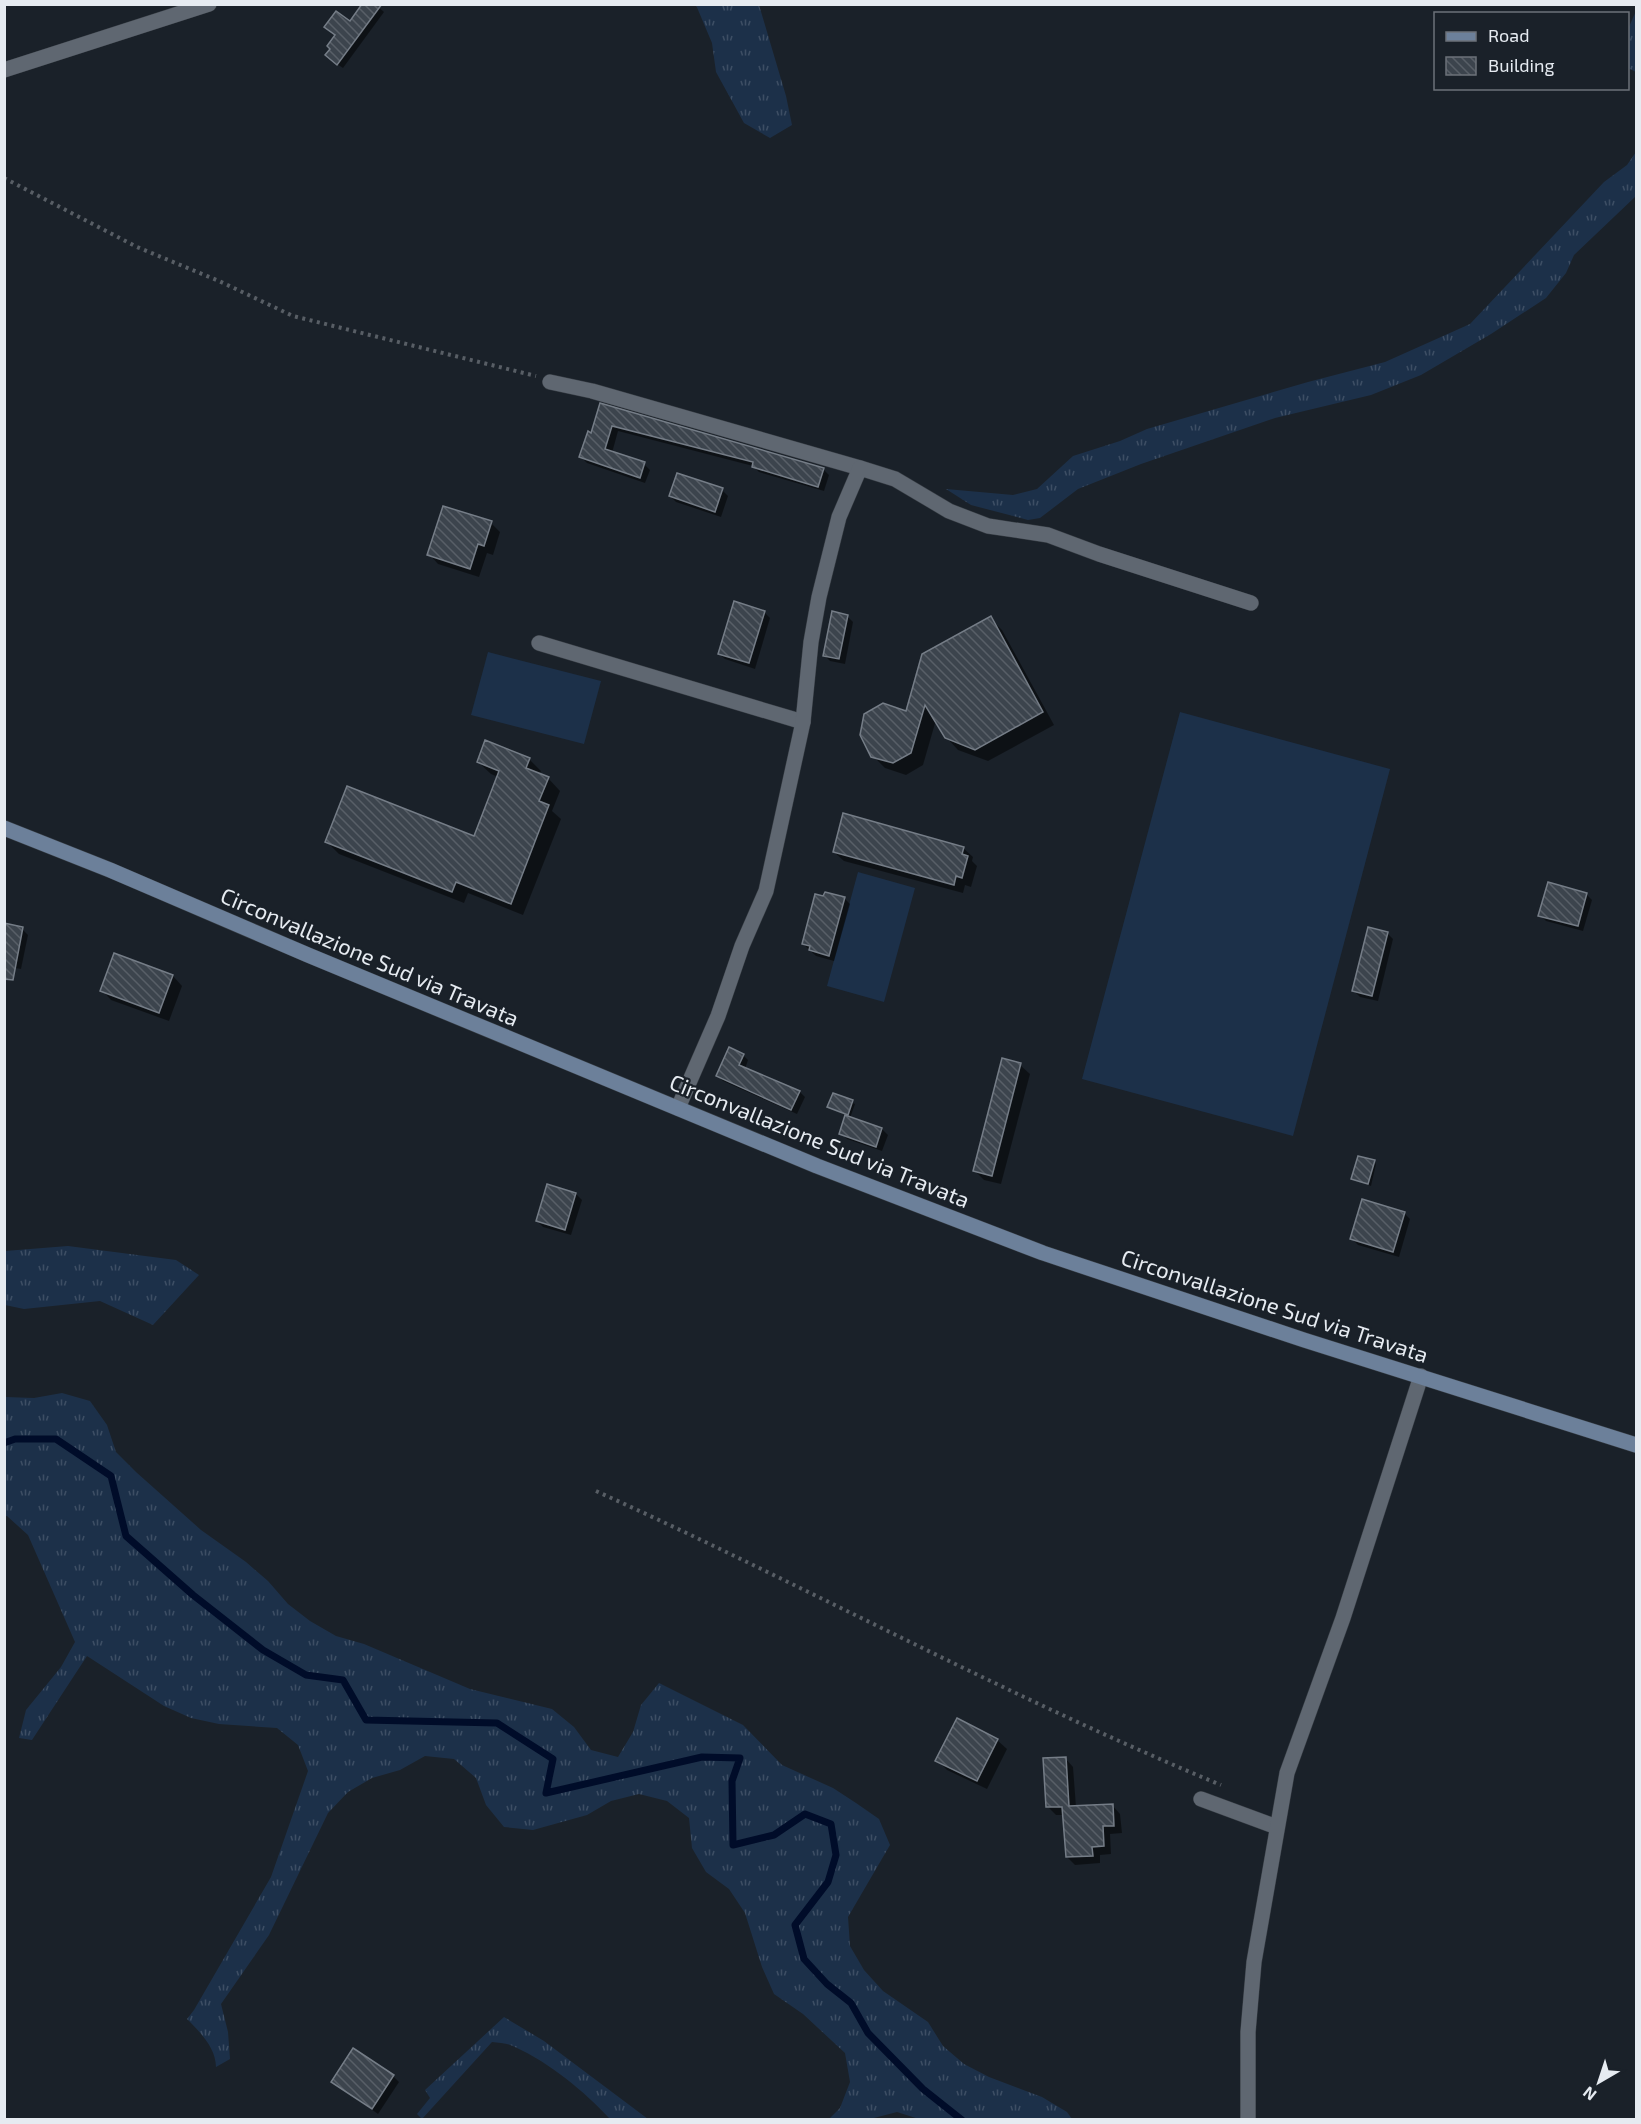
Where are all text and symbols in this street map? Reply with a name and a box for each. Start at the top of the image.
legend [1434,12,1629,90]
text: Road [1488,24,1529,46]
text: Building [1488,54,1555,76]
street label: Circonvallazione Sud via Travata [217,881,523,1031]
street label: Circonvallazione Sud via Travata [666,1068,974,1212]
street label: Circonvallazione Sud via Travata [1118,1243,1432,1367]
north arrow [1569,2052,1629,2112]
text: N [1579,2083,1600,2105]

